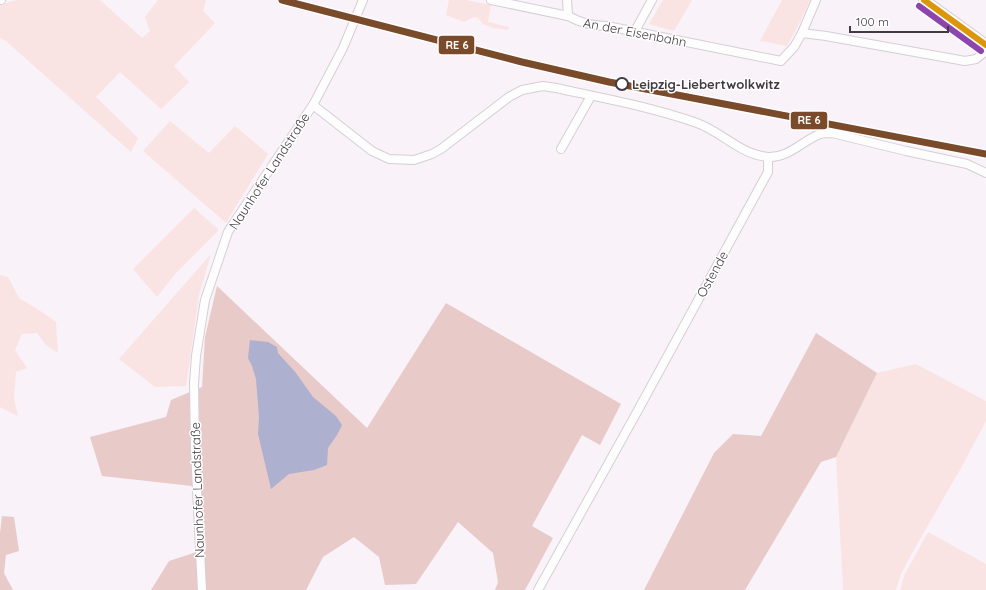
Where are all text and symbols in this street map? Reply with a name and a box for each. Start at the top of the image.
scale bar [850,8,948,34]
street label: An der Eisenbahn [582,14,688,50]
text: 100 m [856,14,889,29]
line badge: RE 6 [438,35,475,55]
text: RE 6 [445,38,469,52]
place label: Leipzig-Liebertwolkwitz [632,76,780,92]
marker: Leipzig-Liebertwolkwitz [615,77,629,91]
street label: Naunhofer Landstraße [225,110,313,232]
line badge: RE 6 [790,111,828,130]
text: RE 6 [797,113,821,127]
street label: Ostende [693,248,731,300]
street label: Naunhofer Landstraße [187,422,207,558]

